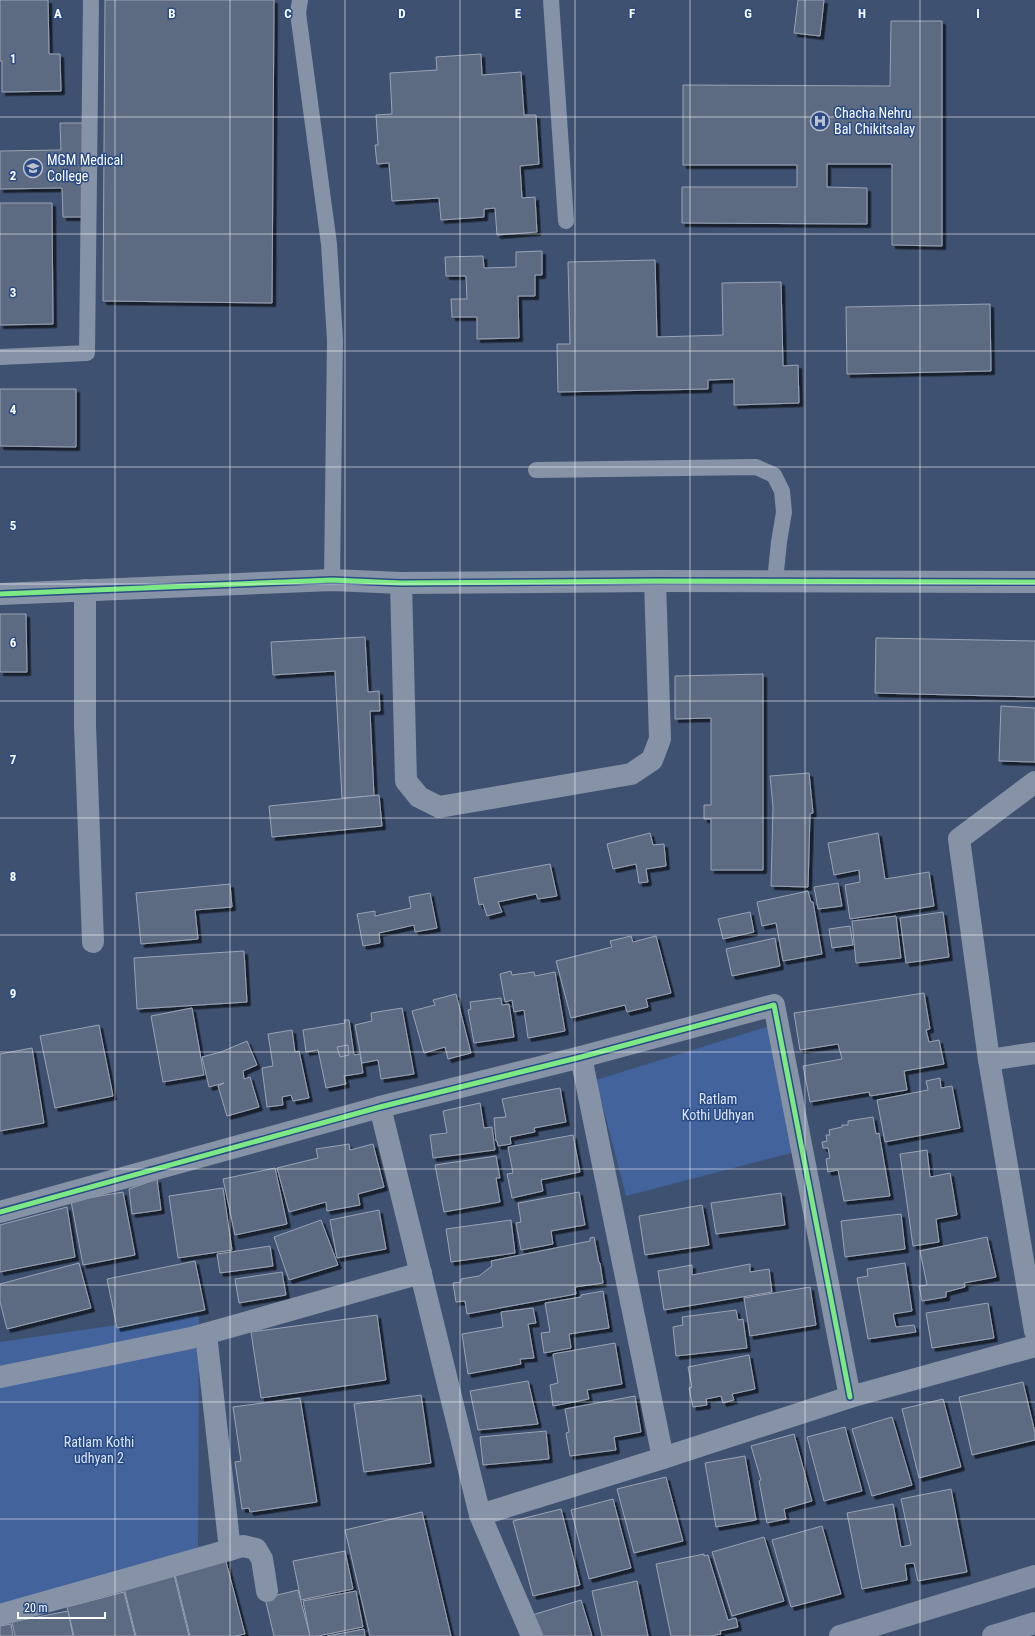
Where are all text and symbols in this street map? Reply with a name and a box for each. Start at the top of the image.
text: A [54,6,62,21]
text: B [168,6,176,21]
text: C [284,6,292,21]
text: D [398,6,406,21]
text: E [515,6,522,21]
text: F [629,6,635,21]
text: G [744,6,752,21]
text: H [858,6,866,21]
text: I [976,6,980,21]
text: 1 [10,51,16,66]
place label: Chacha Nehru Bal Chikitsalay [834,105,915,137]
hospital icon: Chacha Nehru Bal Chikitsalay [809,110,831,132]
place label: MGM Medical College [47,152,123,184]
school or university icon: MGM Medical College [22,157,44,179]
text: 2 [10,168,17,183]
text: 3 [10,285,16,300]
text: 4 [10,402,17,417]
text: 5 [10,518,17,533]
text: 6 [10,635,17,650]
text: 7 [10,752,17,767]
text: 8 [10,869,16,884]
text: 9 [10,986,16,1001]
park label: Ratlam Kothi Udhyan [682,1091,754,1123]
park label: Ratlam Kothi udhyan 2 [64,1434,134,1466]
scale bar [18,1594,105,1620]
text: 20 m [24,1601,48,1615]

